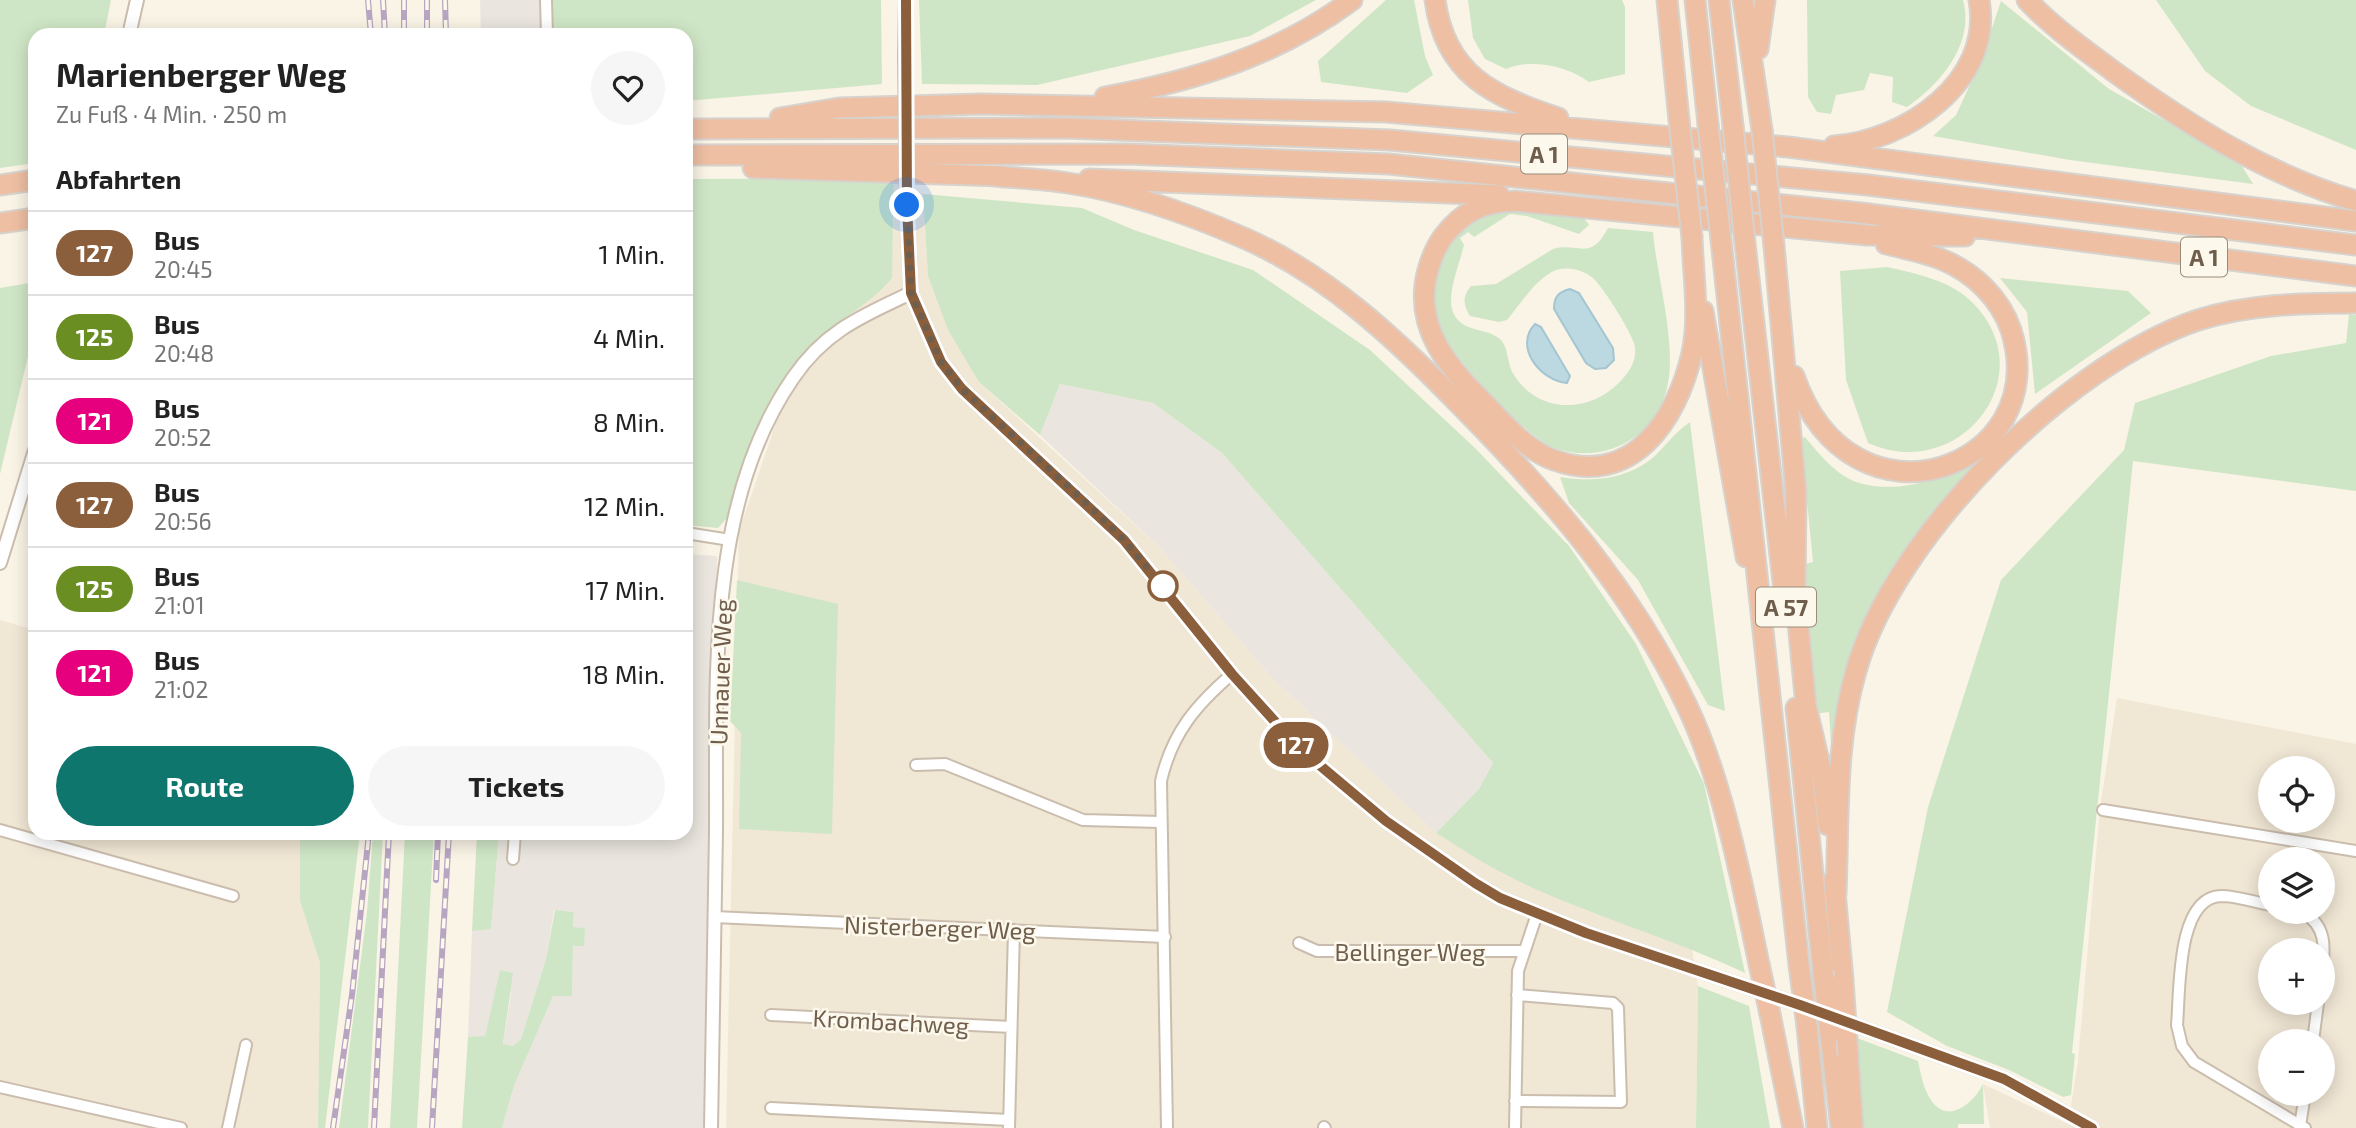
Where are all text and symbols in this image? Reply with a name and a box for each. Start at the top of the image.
button: heart [591,51,665,125]
text: Marienberger Weg [56,54,346,94]
text: Zu Fuß · 4 Min. · 250 m [56,100,287,128]
road number: A 1 [1521,134,1567,174]
text: Abfahrten [56,163,181,194]
your location [889,187,924,222]
text: Bus [154,224,200,255]
text: 127 [76,238,113,267]
text: 1 Min. [599,238,665,269]
road number: A 1 [2181,238,2227,276]
text: 20:45 [154,255,213,283]
text: Bus [154,308,200,339]
text: 125 [76,322,113,351]
text: 4 Min. [593,322,665,353]
text: 20:48 [154,339,214,367]
text: Bus [154,392,200,423]
text: 121 [77,406,112,435]
text: 8 Min. [593,406,665,437]
text: 20:52 [154,423,211,451]
text: Bus [154,476,200,507]
text: 127 [76,490,113,519]
text: 12 Min. [584,490,665,521]
text: 20:56 [154,507,212,535]
text: Bus [154,560,200,591]
unlabelled marker [1148,571,1178,601]
text: 125 [76,574,113,603]
text: 17 Min. [585,574,665,605]
road number: A 57 [1756,587,1816,626]
text: 21:01 [154,591,205,619]
street label: Unnauer Weg [703,598,737,746]
text: Bus [154,644,200,675]
text: 121 [77,658,112,687]
text: 18 Min. [583,658,665,689]
text: 21:02 [154,675,208,703]
line badge: 127 [1256,722,1336,768]
text: 127 [1278,730,1314,759]
button: Route [56,746,354,826]
button: Tickets [368,746,665,826]
map controls [2258,756,2335,1106]
button: locate [2258,756,2335,833]
button: layers [2258,847,2335,924]
street label: Nisterberger Weg [844,909,1036,945]
street label: Bellinger Weg [1335,937,1485,966]
button: + [2258,938,2335,1015]
street label: Krombachweg [812,1002,970,1040]
button: − [2258,1029,2335,1106]

